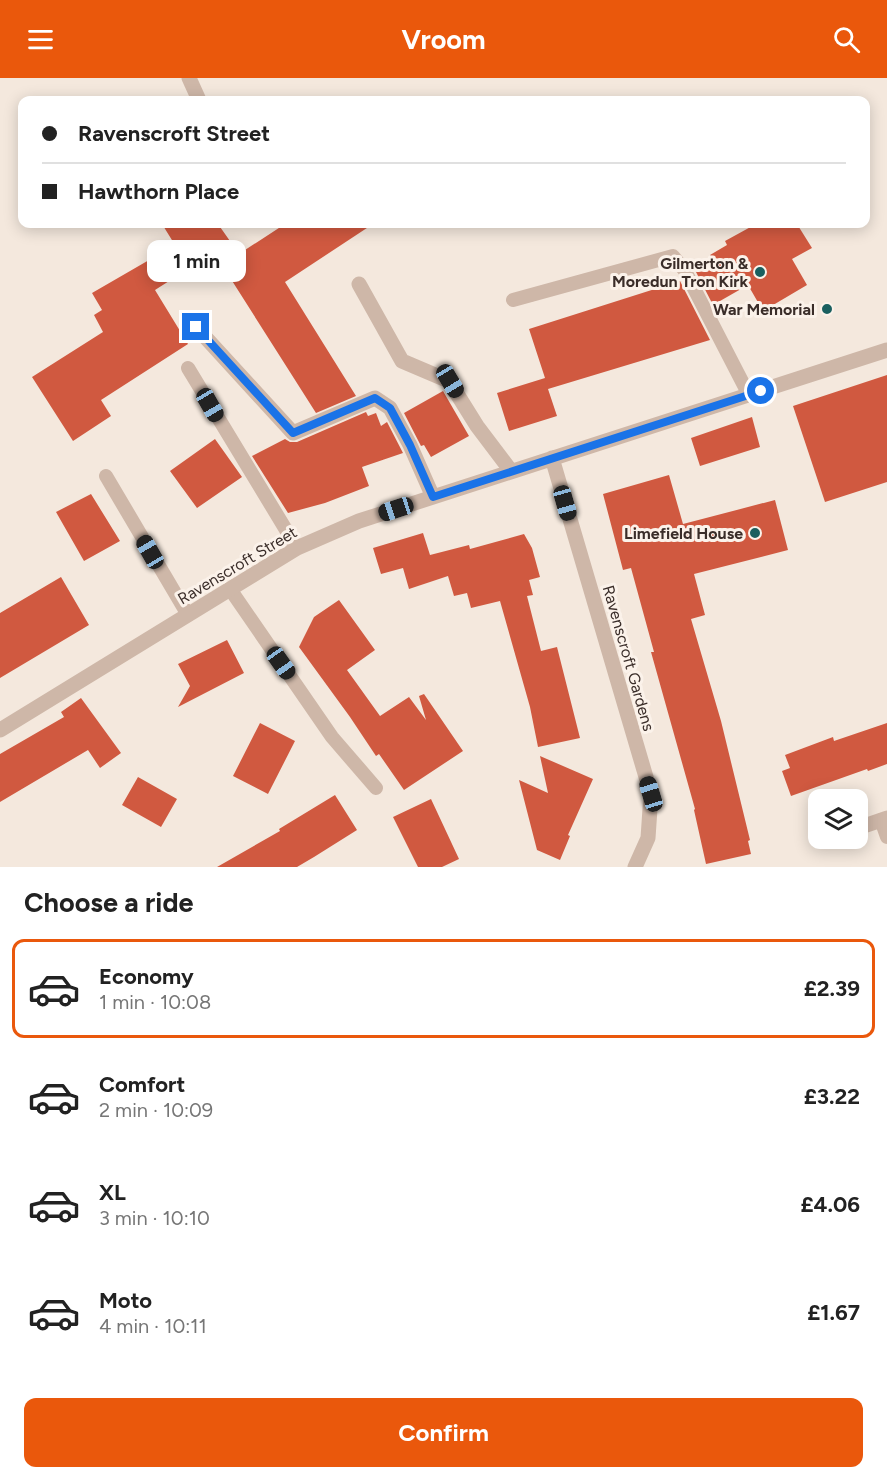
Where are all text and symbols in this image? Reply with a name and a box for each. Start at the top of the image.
icon: menu [24,23,57,56]
text: Vroom [401,23,486,56]
icon: search [830,23,863,56]
text: Ravenscroft Street [78,120,270,147]
text: Hawthorn Place [78,178,239,205]
callout: 1 min [146,240,246,282]
text: 1 min [173,249,220,273]
place label: Gilmerton & Moredun Tron Kirk [612,254,749,291]
marker: Gilmerton & Moredun Tron Kirk [753,265,767,279]
place label: War Memorial [713,300,815,319]
marker: War Memorial [820,302,834,316]
route end [182,313,209,340]
car [433,361,467,401]
route start [747,377,774,404]
car [193,385,227,425]
car [551,483,579,523]
car [376,495,416,523]
street label: Ravenscroft Street [174,522,300,608]
place label: Limefield House [624,524,743,543]
marker: Limefield House [748,526,762,540]
car [133,532,167,572]
street label: Ravenscroft Gardens [599,583,658,733]
car [263,643,299,683]
car [637,774,665,814]
map controls [808,789,868,849]
button: layers [808,789,868,849]
text: Choose a ride [24,886,193,919]
icon: car [27,962,81,1016]
text: Economy [99,963,194,990]
text: £2.39 [804,975,860,1002]
text: 1 min · 10:08 [99,990,211,1014]
icon: car [27,1070,81,1124]
text: Comfort [99,1071,185,1098]
text: £3.22 [804,1083,860,1110]
text: 2 min · 10:09 [99,1098,213,1122]
icon: car [27,1178,81,1232]
text: XL [99,1179,126,1206]
text: £4.06 [801,1191,860,1218]
text: 3 min · 10:10 [99,1206,210,1230]
icon: car [27,1286,81,1340]
text: Moto [99,1287,152,1314]
text: £1.67 [807,1299,860,1326]
text: 4 min · 10:11 [99,1314,207,1338]
button: Confirm [24,1398,863,1467]

